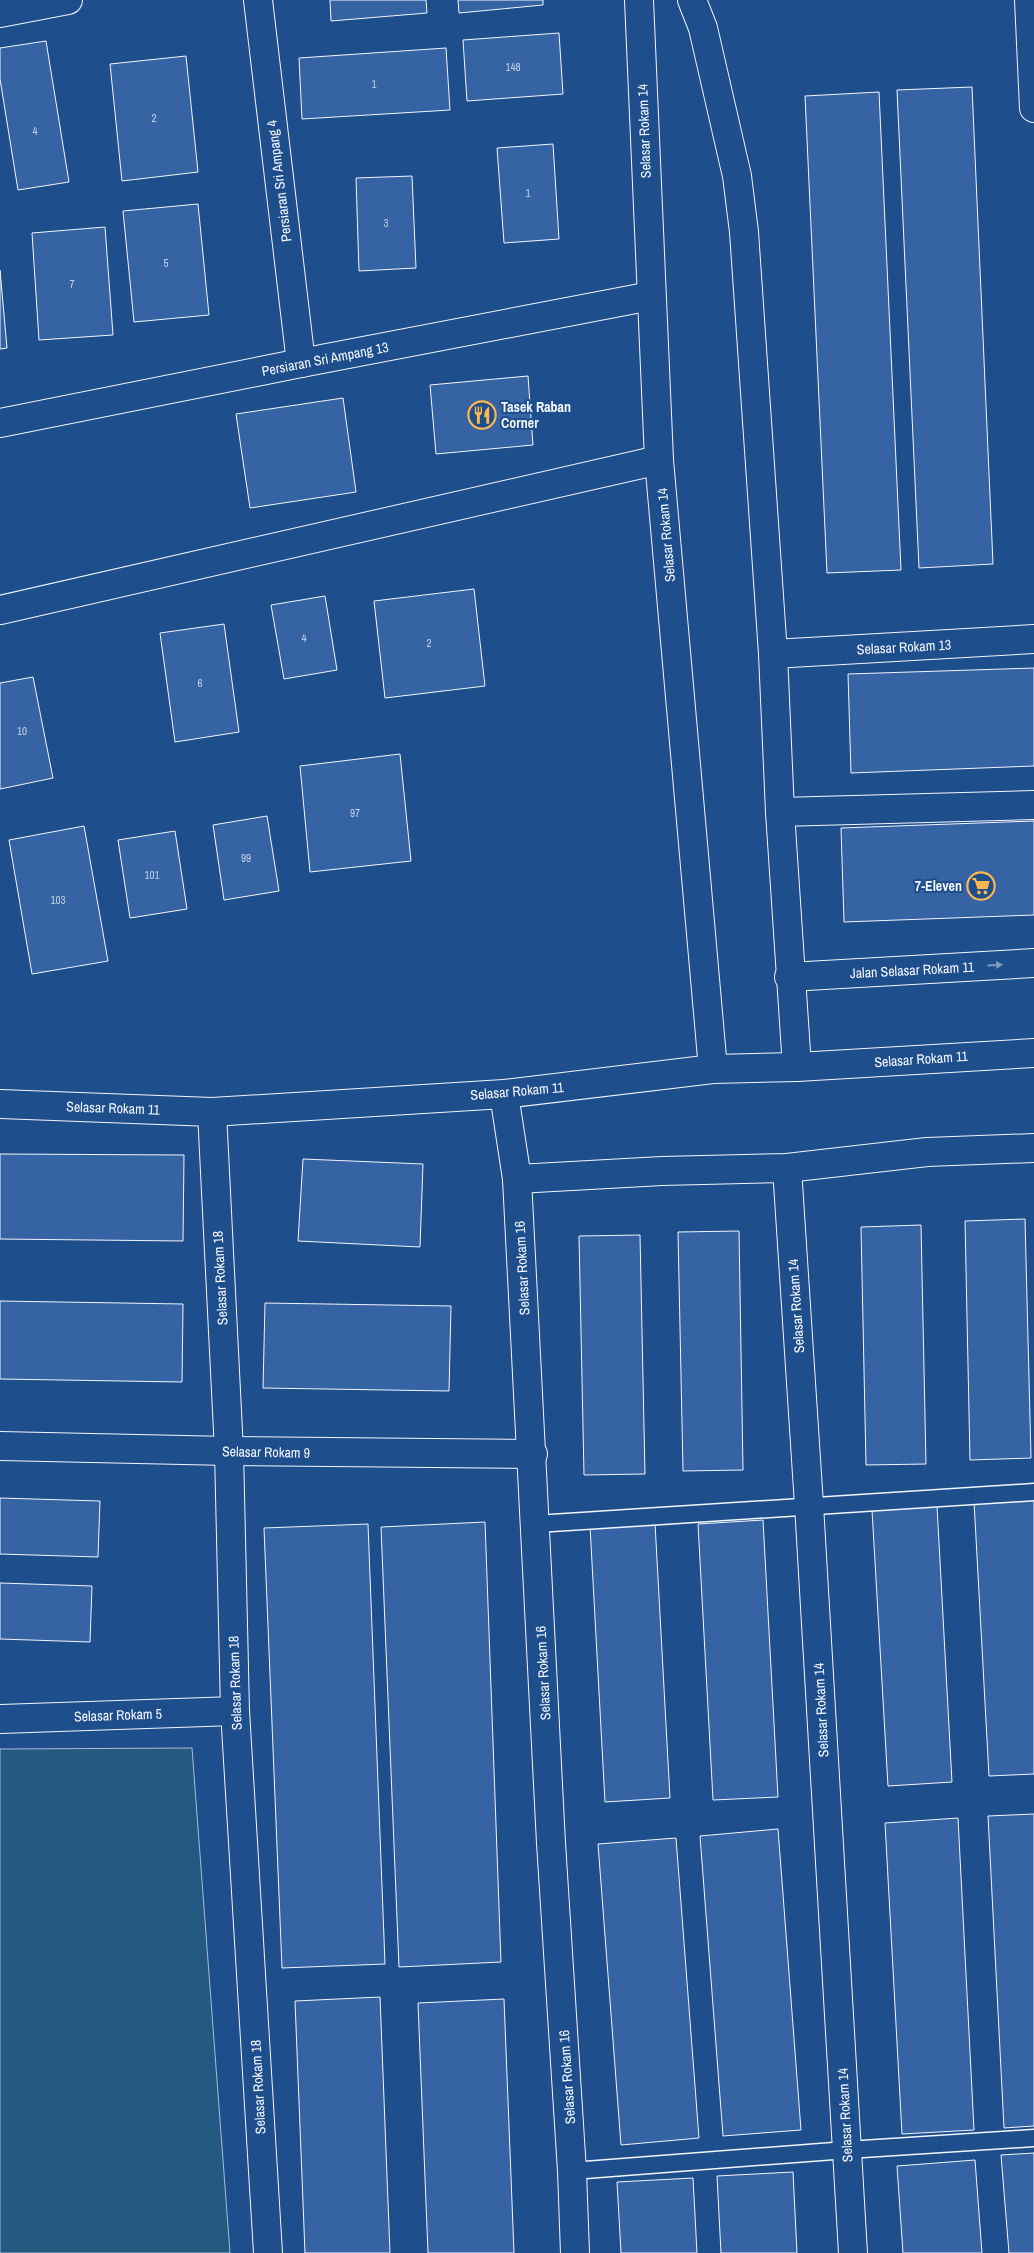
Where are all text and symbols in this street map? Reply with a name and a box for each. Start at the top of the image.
house number: 148 [505,60,521,74]
house number: 1 [371,77,377,91]
street label: Selasar Rokam 14 [633,83,655,179]
house number: 2 [151,111,157,125]
street label: Persiaran Sri Ampang 4 [263,118,295,243]
house number: 4 [32,124,38,138]
house number: 1 [525,186,531,200]
house number: 3 [383,216,389,230]
house number: 5 [163,256,169,270]
house number: 7 [69,277,75,291]
street label: Persiaran Sri Ampang 13 [260,338,390,380]
place label: Tasek Raban Corner [501,398,571,432]
restaurant icon: Tasek Raban Corner [467,400,497,430]
street label: Selasar Rokam 14 [653,487,679,583]
house number: 4 [301,631,307,645]
house number: 2 [426,636,432,650]
street label: Selasar Rokam 13 [856,636,952,658]
house number: 6 [197,676,203,690]
house number: 10 [17,724,27,738]
house number: 97 [350,806,360,820]
house number: 99 [241,851,251,865]
house number: 101 [144,868,160,882]
supermarket icon: 7-Eleven [966,871,996,901]
place label: 7-Eleven [915,877,962,895]
house number: 103 [50,893,66,907]
street label: Jalan Selasar Rokam 11 [849,958,975,982]
one-way arrow [988,961,1004,969]
street label: Selasar Rokam 11 [874,1047,969,1071]
street label: Selasar Rokam 11 [470,1078,565,1104]
street label: Selasar Rokam 11 [66,1097,161,1119]
street label: Selasar Rokam 16 [511,1220,533,1316]
street label: Selasar Rokam 18 [209,1230,231,1326]
street label: Selasar Rokam 14 [784,1258,808,1354]
street label: Selasar Rokam 9 [222,1442,310,1462]
street label: Selasar Rokam 16 [532,1625,554,1721]
street label: Selasar Rokam 18 [224,1635,246,1731]
street label: Selasar Rokam 14 [810,1662,832,1758]
street label: Selasar Rokam 5 [74,1704,162,1726]
street label: Selasar Rokam 16 [555,2029,579,2125]
street label: Selasar Rokam 18 [247,2039,269,2135]
street label: Selasar Rokam 14 [834,2067,856,2163]

